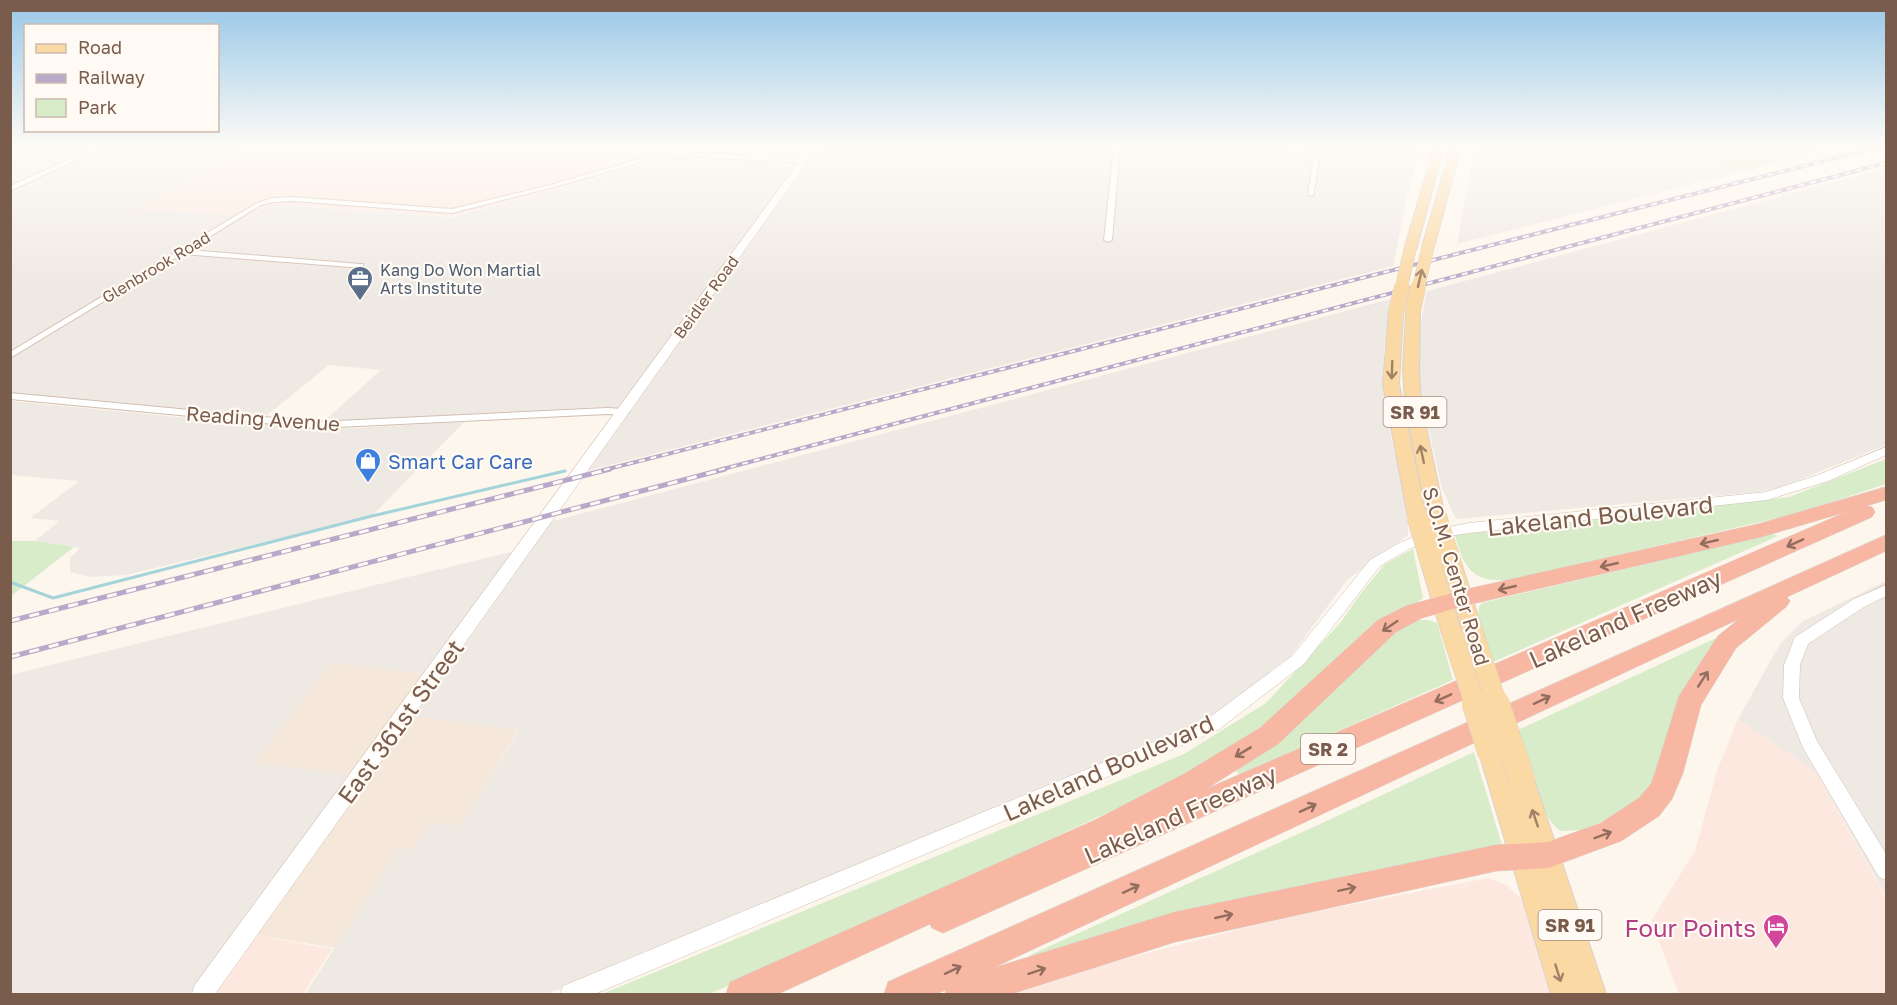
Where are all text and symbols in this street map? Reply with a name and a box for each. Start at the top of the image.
legend [24,24,219,132]
text: Road [78,36,122,58]
text: Railway [78,66,145,88]
text: Park [78,96,117,118]
street label: Glenbrook Road [98,227,214,307]
street label: Beidler Road [669,252,743,342]
place label: Kang Do Won Martial Arts Institute [380,260,541,298]
office icon: Kang Do Won Martial Arts Institute [345,264,375,302]
one-way arrow [1415,269,1427,288]
one-way arrow [1386,359,1397,379]
road number: SR 91 [1384,397,1446,427]
street label: Reading Avenue [185,401,341,435]
one-way arrow [1416,445,1428,464]
shop icon: Smart Car Care [353,446,383,484]
place label: Smart Car Care [388,449,533,473]
street label: S.O.M. Center Road [1418,484,1496,668]
street label: Lakeland Boulevard [1485,489,1715,541]
one-way arrow [1700,537,1719,548]
one-way arrow [1786,538,1804,549]
one-way arrow [1600,559,1619,571]
street label: Lakeland Freeway [1524,563,1726,673]
one-way arrow [1498,583,1517,594]
one-way arrow [1382,620,1399,632]
street label: East 361st Street [331,633,469,809]
one-way arrow [1697,671,1709,688]
one-way arrow [1435,693,1453,705]
one-way arrow [1533,694,1551,706]
street label: Lakeland Boulevard [998,708,1218,826]
road number: SR 2 [1301,734,1355,764]
one-way arrow [1235,747,1252,759]
street label: Lakeland Freeway [1079,759,1281,869]
one-way arrow [1298,801,1316,813]
one-way arrow [1529,809,1540,828]
one-way arrow [1593,829,1612,840]
one-way arrow [1121,883,1139,894]
one-way arrow [1337,883,1356,894]
one-way arrow [1214,909,1233,921]
road number: SR 91 [1538,910,1602,940]
hotel icon: Four Points [1761,912,1791,950]
place label: Four Points [1625,913,1756,942]
one-way arrow [1553,963,1564,982]
one-way arrow [944,964,962,976]
one-way arrow [1027,964,1046,975]

